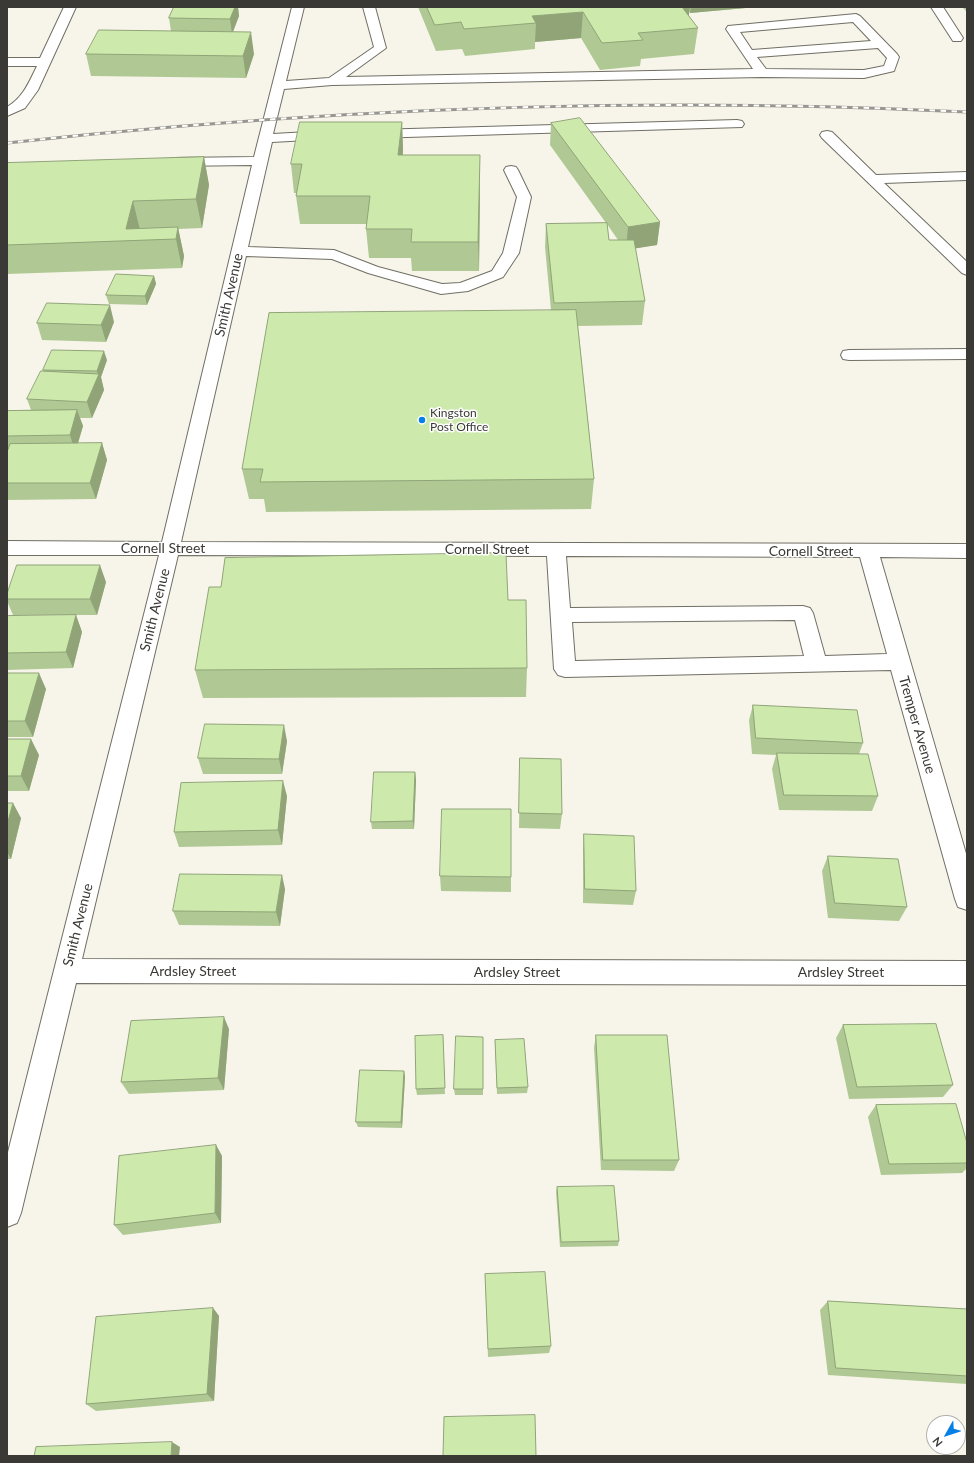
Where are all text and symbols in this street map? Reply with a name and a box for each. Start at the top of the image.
street label: Smith Avenue [211,252,247,338]
place label: Kingston Post Office [430,406,488,434]
marker: Kingston Post Office [417,415,427,425]
street label: Cornell Street [121,540,205,556]
street label: Cornell Street [445,541,529,557]
street label: Cornell Street [769,543,853,559]
street label: Smith Avenue [137,567,173,653]
street label: Tremper Avenue [895,674,939,776]
street label: Smith Avenue [60,882,96,968]
street label: Ardsley Street [150,963,236,979]
street label: Ardsley Street [474,964,560,980]
street label: Ardsley Street [798,964,884,980]
north arrow [926,1415,966,1455]
text: N [929,1435,945,1450]

